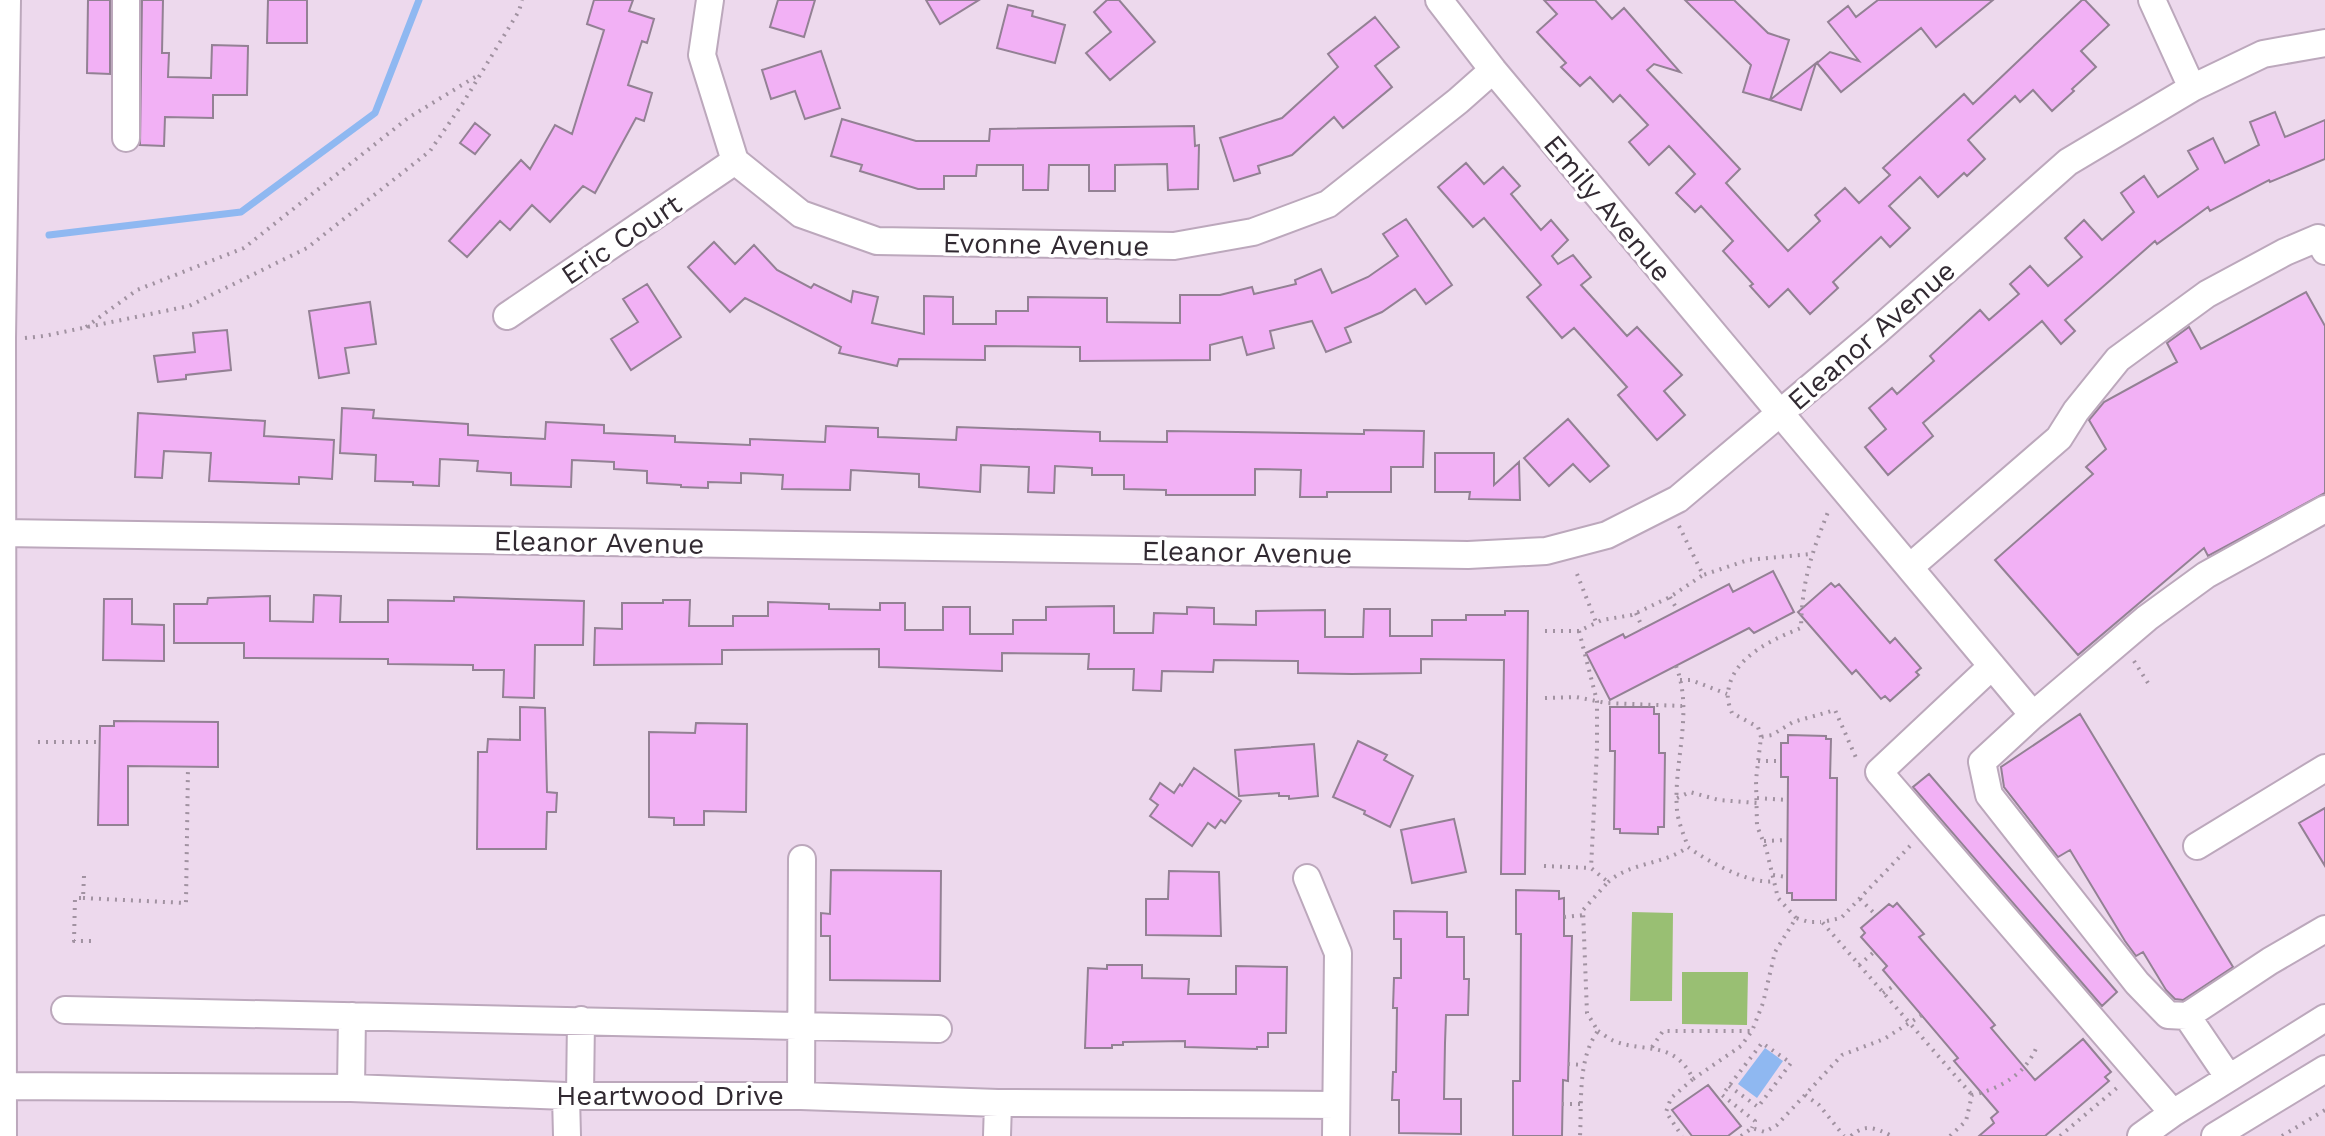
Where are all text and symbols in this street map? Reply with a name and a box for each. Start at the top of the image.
street label: Emily Avenue [1537,128,1678,288]
street label: Eric Court [555,187,688,292]
street label: Evonne Avenue [942,226,1150,263]
street label: Eleanor Avenue [1781,254,1962,417]
street label: Eleanor Avenue [493,524,705,561]
street label: Eleanor Avenue [1141,534,1353,571]
street label: Heartwood Drive [556,1079,784,1112]

